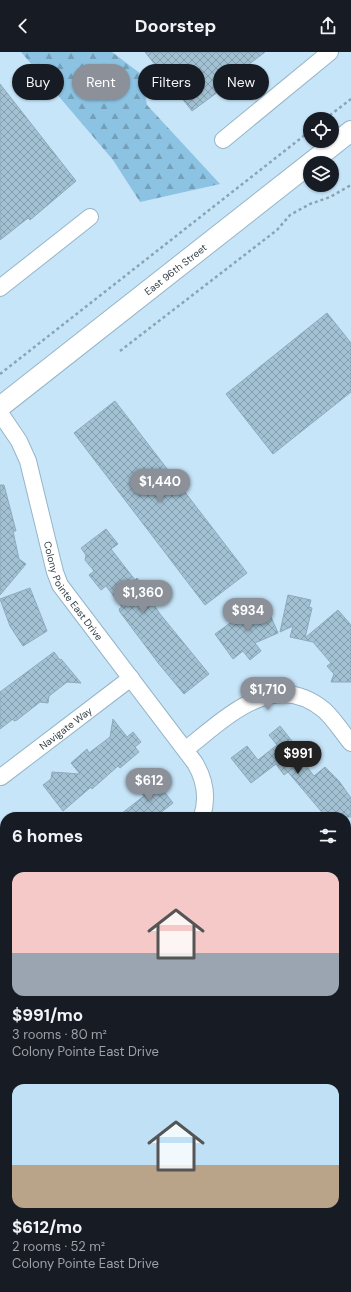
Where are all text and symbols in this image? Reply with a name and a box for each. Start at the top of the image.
text: Doorstep [135,14,216,38]
icon: back [12,15,34,37]
icon: share [317,15,339,37]
chip: Buy [12,64,64,100]
chip: Rent [72,64,130,100]
chip: Filters [138,64,205,100]
chip: New [213,64,269,100]
map controls [303,112,339,192]
button: locate [303,112,339,148]
button: layers [303,156,339,192]
street label: East 96th Street [141,241,209,298]
pin: $1,440 [127,469,193,503]
text: $1,440 [139,473,181,490]
street label: Colony Pointe East Drive [41,540,106,643]
pin: $1,360 [110,580,176,614]
text: $1,360 [122,584,164,601]
pin: $934 [224,598,272,632]
text: $934 [232,602,264,619]
pin: $1,710 [235,677,301,711]
text: $1,710 [250,681,286,698]
street label: Navigate Way [36,703,95,752]
pin: $991 [274,741,322,775]
text: $991 [283,745,313,762]
pin: $612 [125,768,173,802]
text: $612 [135,772,163,789]
text: 6 homes [12,825,83,847]
icon: filters [317,825,339,847]
icon: home [140,898,212,970]
text: $991/mo [12,1004,83,1026]
text: 3 rooms · 80 m² [12,1026,107,1043]
text: Colony Pointe East Drive [12,1043,159,1060]
icon: home [140,1110,212,1182]
text: $612/mo [12,1216,82,1238]
text: 2 rooms · 52 m² [12,1238,105,1255]
text: Colony Pointe East Drive [12,1255,159,1272]

